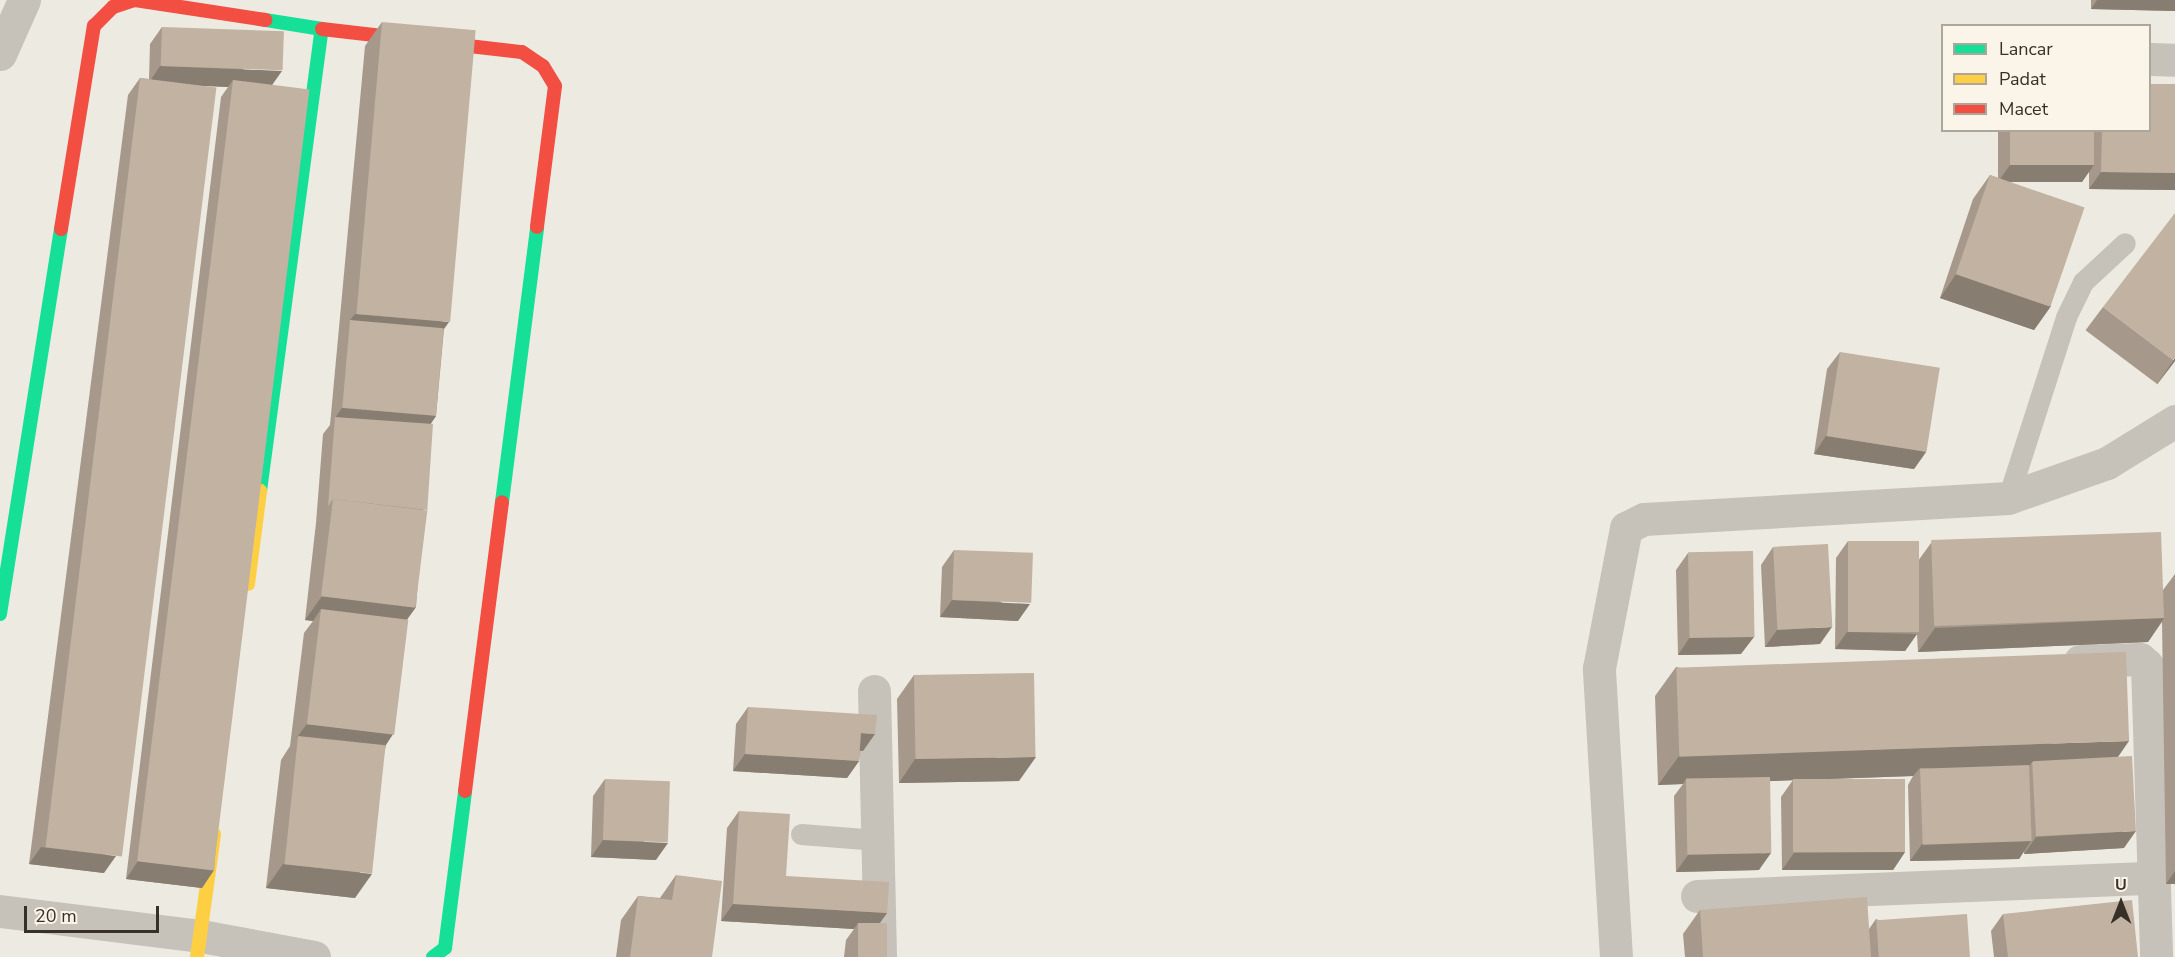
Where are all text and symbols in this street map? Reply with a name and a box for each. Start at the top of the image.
legend [1941,24,2151,132]
text: Lancar [1999,37,2053,61]
text: Padat [1999,67,2046,91]
text: Macet [1999,97,2048,121]
north arrow [2091,873,2151,933]
text: U [2115,874,2127,896]
scale bar [27,894,162,932]
text: 20 m [35,904,77,928]

